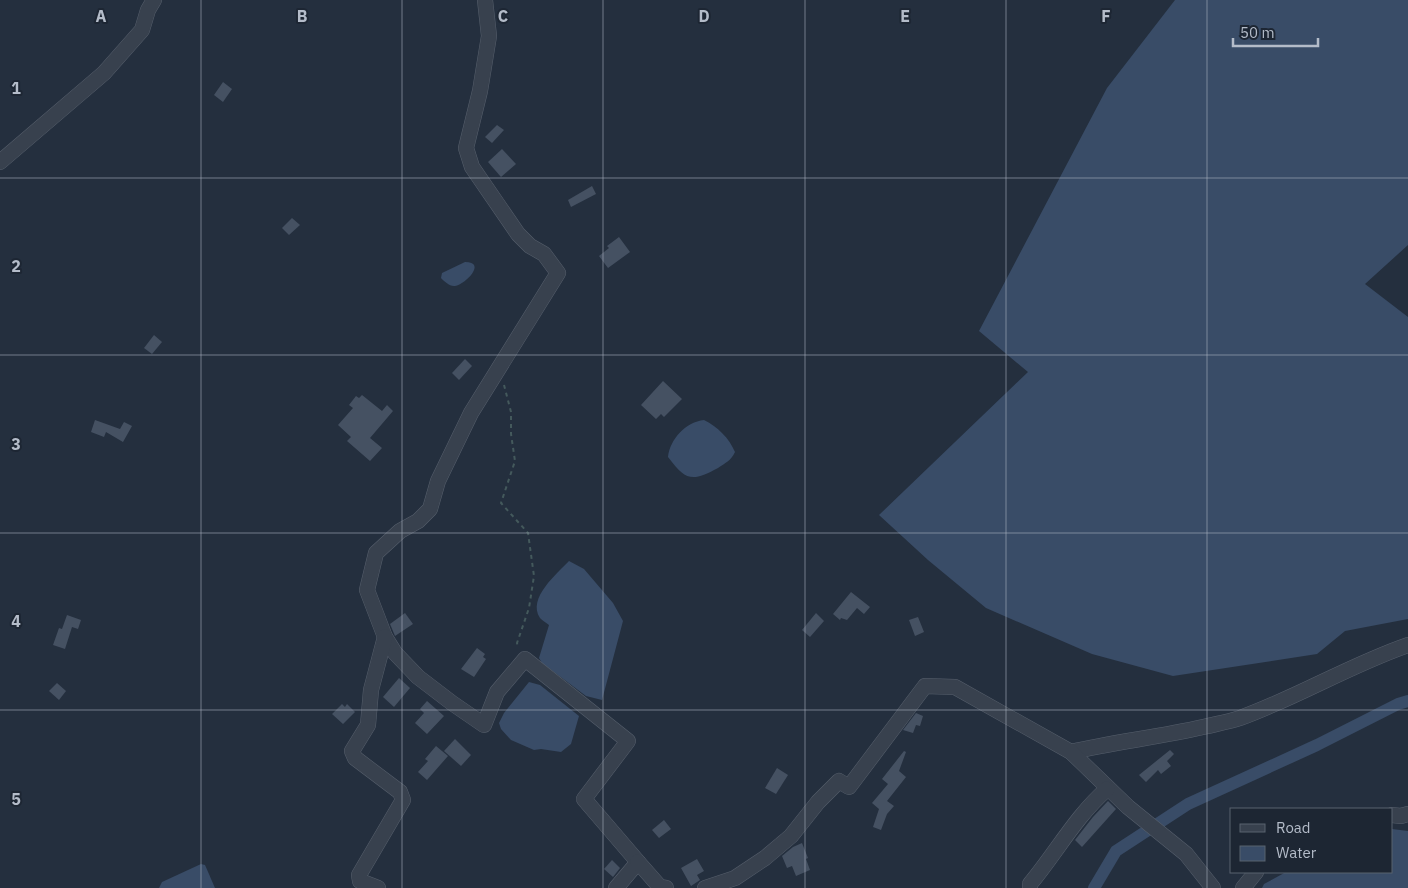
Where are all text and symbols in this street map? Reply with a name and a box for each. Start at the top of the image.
text: A [96,6,107,26]
text: B [297,6,308,26]
text: C [498,6,508,26]
text: D [698,6,710,26]
text: E [900,6,910,26]
text: F [1101,6,1111,26]
scale bar [1233,15,1318,47]
text: 50 m [1240,23,1275,42]
text: 1 [11,78,21,98]
text: 2 [11,256,21,276]
text: 3 [11,434,21,454]
text: 4 [11,611,21,631]
text: 5 [11,789,21,809]
legend [1230,808,1393,873]
text: Road [1276,818,1311,837]
text: Water [1276,843,1317,862]

